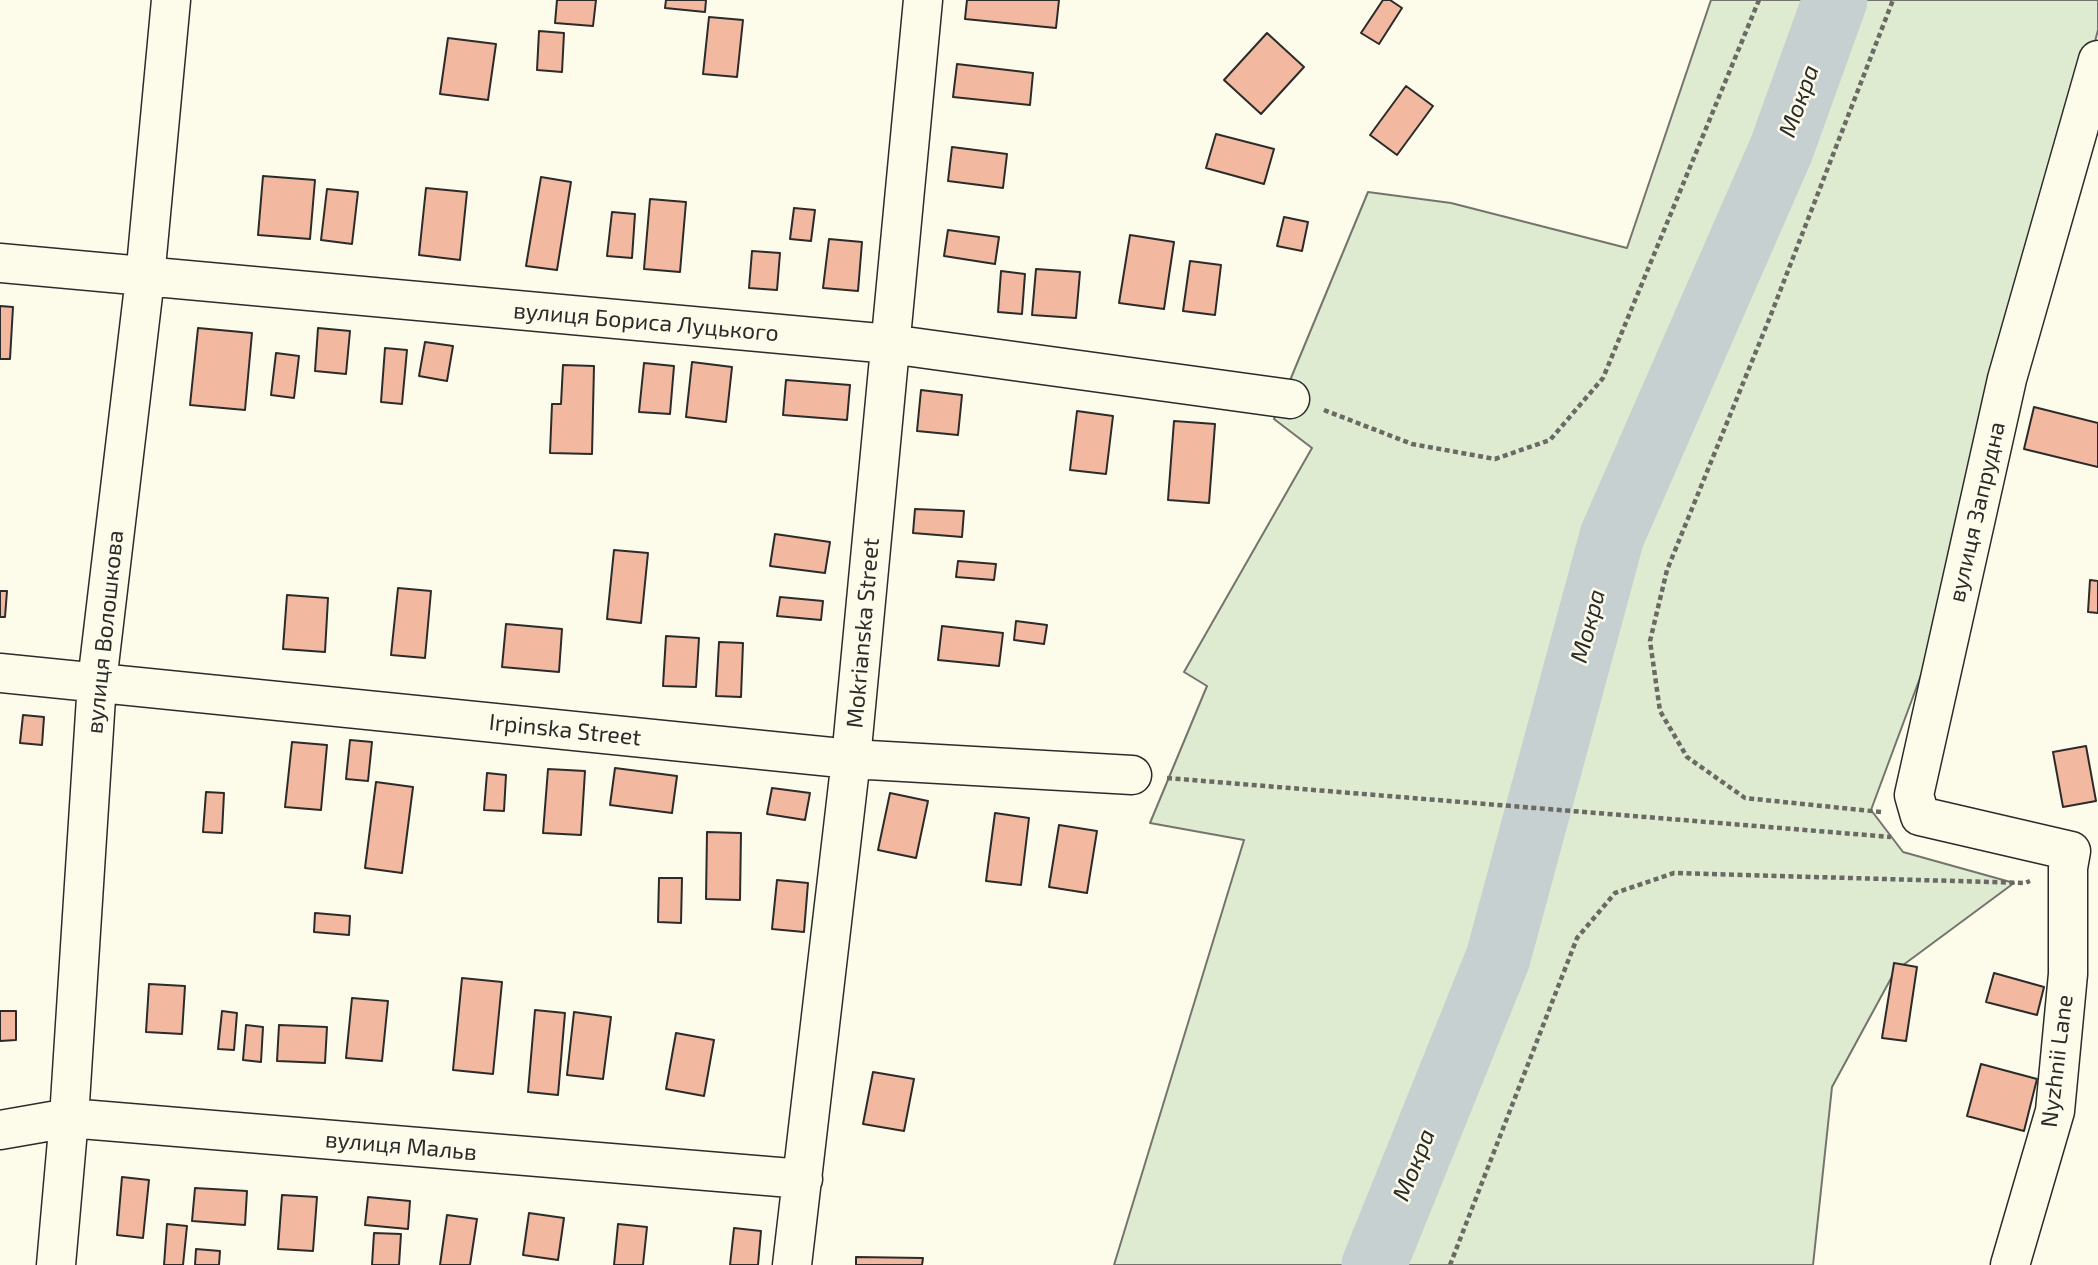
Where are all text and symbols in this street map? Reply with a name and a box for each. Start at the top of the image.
water label: Мокра [1773,61,1825,141]
street label: вулиця Бориса Луцького [512,297,780,347]
street label: вулиця Запрудна [1943,419,2011,605]
street label: вулиця Волошкова [81,529,129,735]
street label: Mokrianska Street [841,537,885,729]
water label: Мокра [1564,586,1612,666]
street label: Irpinska Street [488,708,642,752]
street label: Nyzhnii Lane [2035,993,2079,1129]
water label: Мокра [1387,1125,1441,1205]
street label: вулиця Мальв [324,1126,478,1166]

